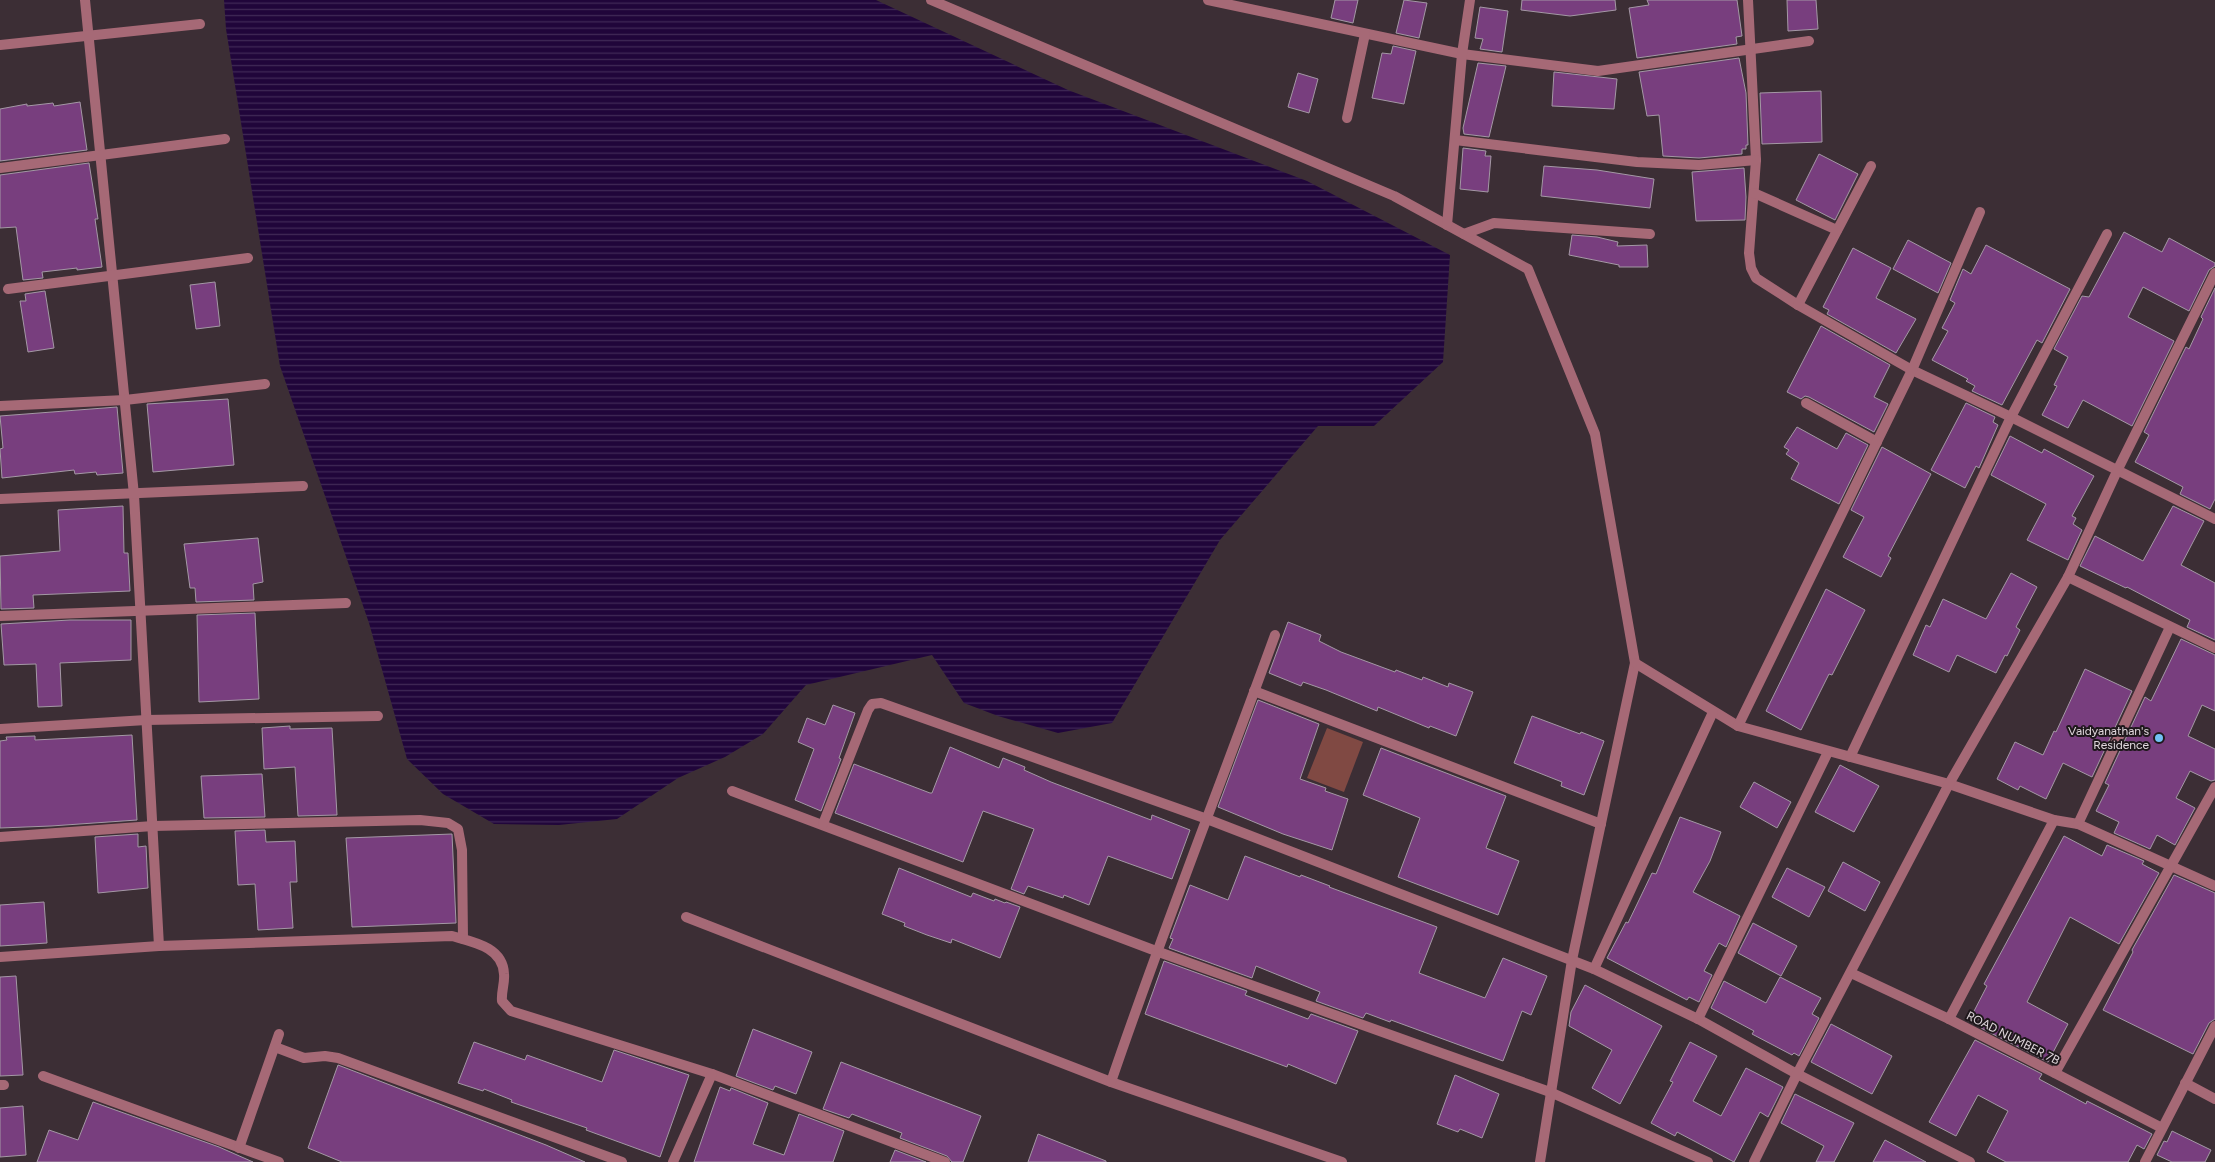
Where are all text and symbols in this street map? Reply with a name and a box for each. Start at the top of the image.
place label: Vaidyanathan's Residence [2068,724,2149,752]
marker: Vaidyanathan's Residence [2153,732,2165,744]
street label: ROAD NUMBER 7B [1964,1008,2062,1068]

